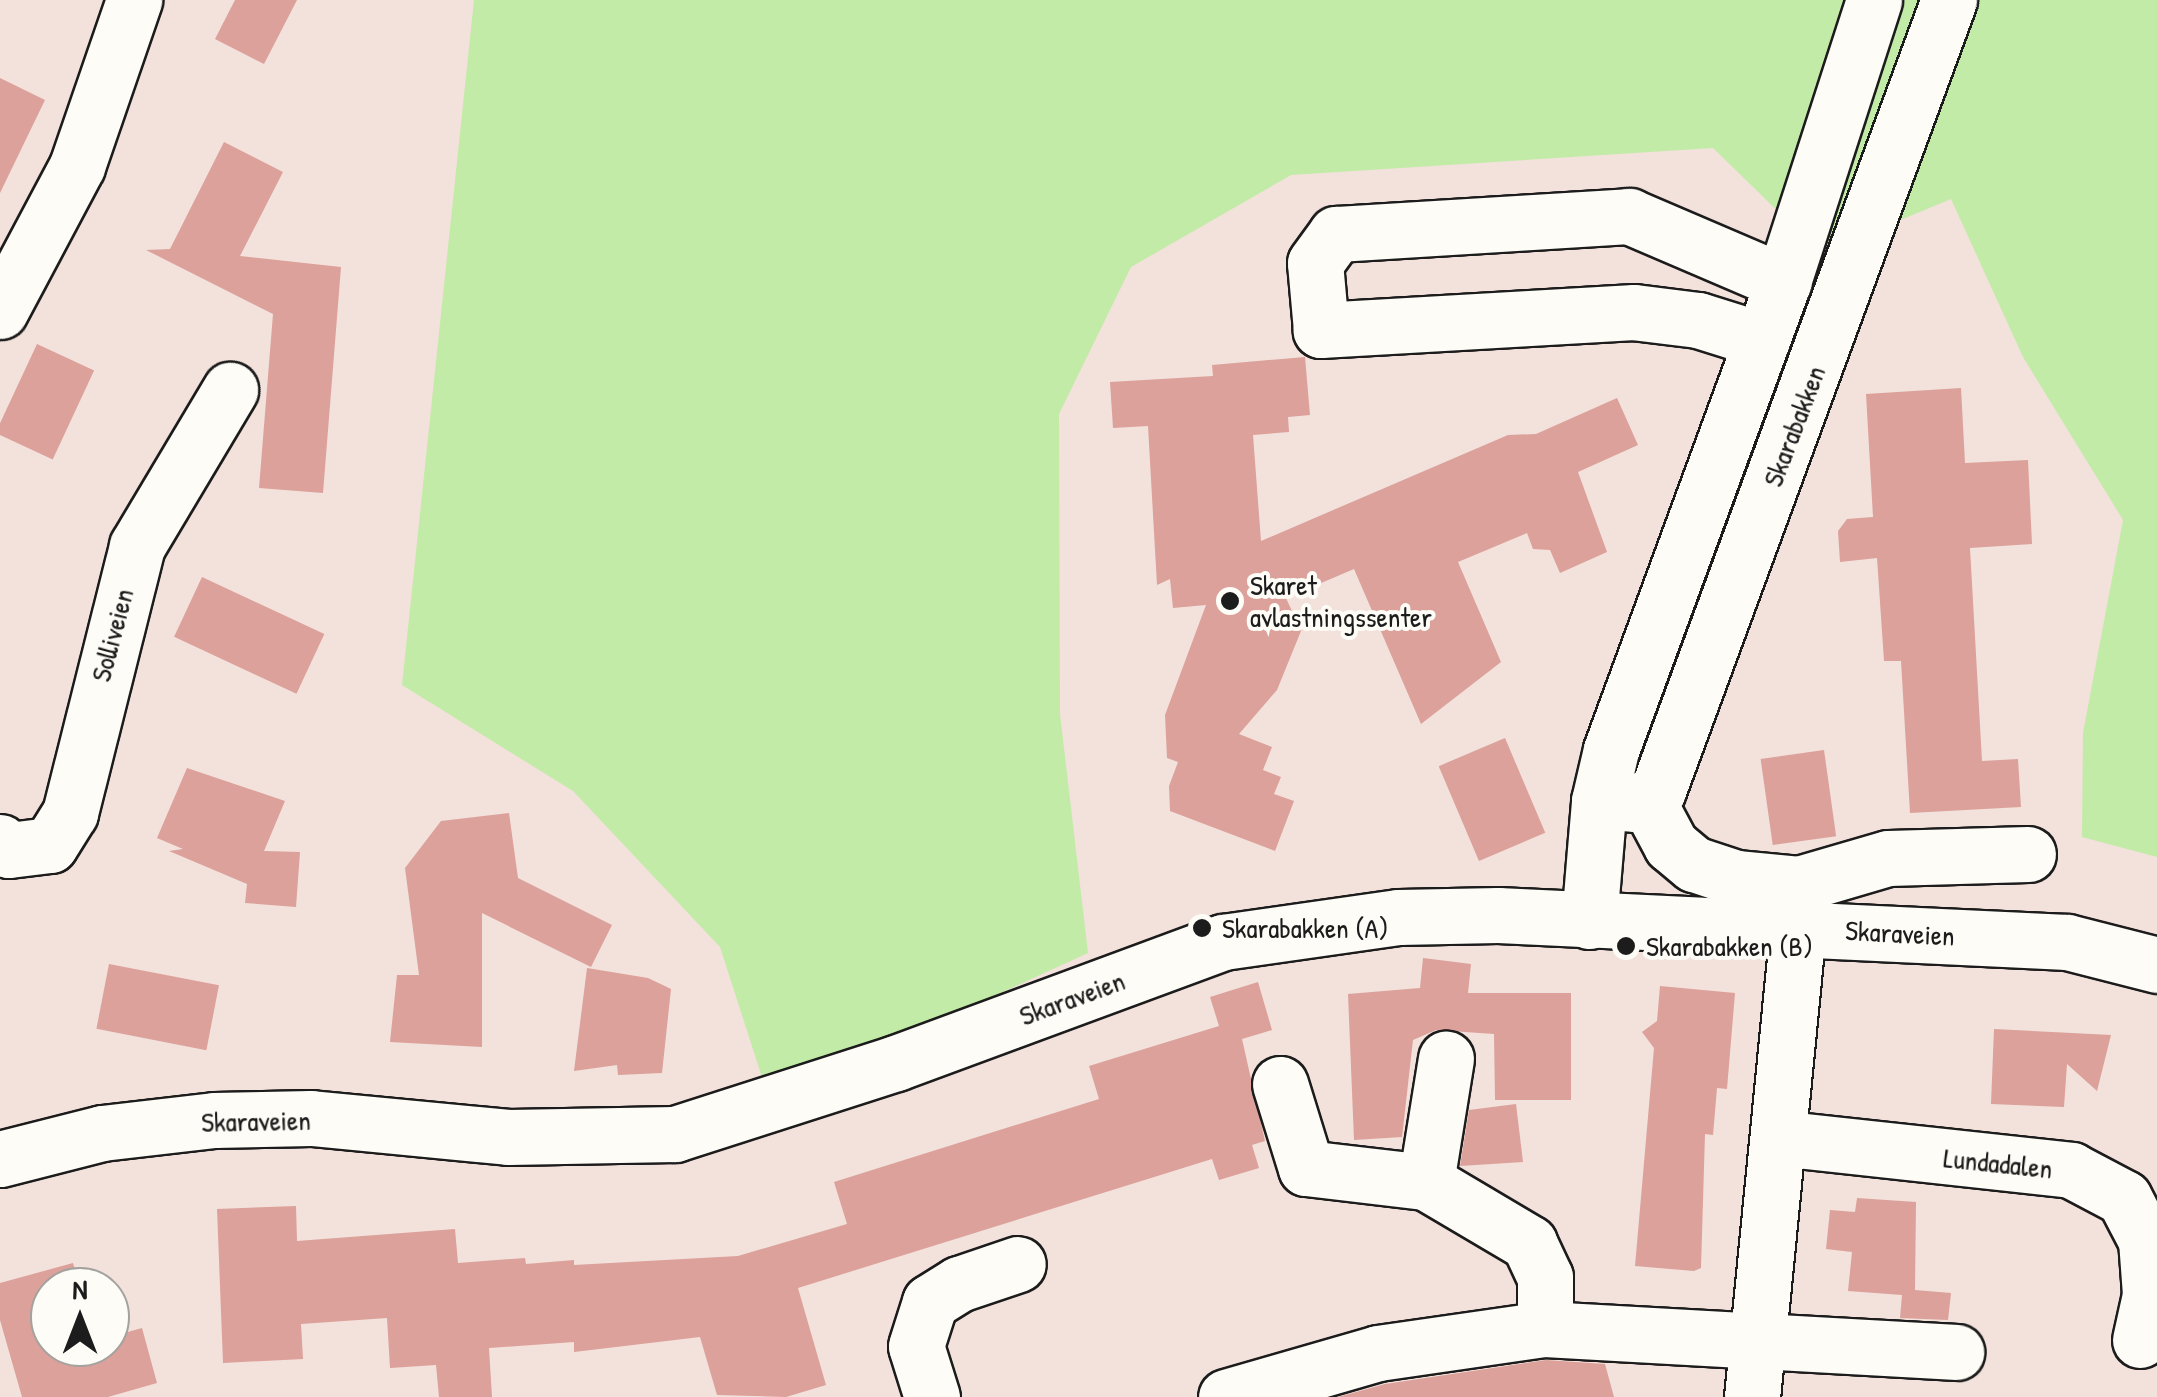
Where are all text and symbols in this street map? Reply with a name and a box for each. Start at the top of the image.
street label: Skarabakken [1756,361,1832,491]
place label: Skaret avlastningssenter [1250,568,1432,634]
street label: Solliveien [83,585,141,685]
marker: Skaret avlastningssenter [1219,590,1241,612]
place label: Skarabakken (A) [1222,911,1388,945]
street label: Skaraveien [1844,913,1956,953]
marker: Skarabakken (A) [1191,917,1213,939]
place label: Skarabakken (B) [1646,929,1813,963]
marker: Skarabakken (B) [1615,935,1637,957]
street label: Skaraveien [1015,963,1129,1033]
street label: Skaraveien [201,1103,311,1139]
street label: Lundadalen [1942,1141,2054,1185]
north arrow [30,1267,130,1367]
text: N [73,1270,87,1308]

